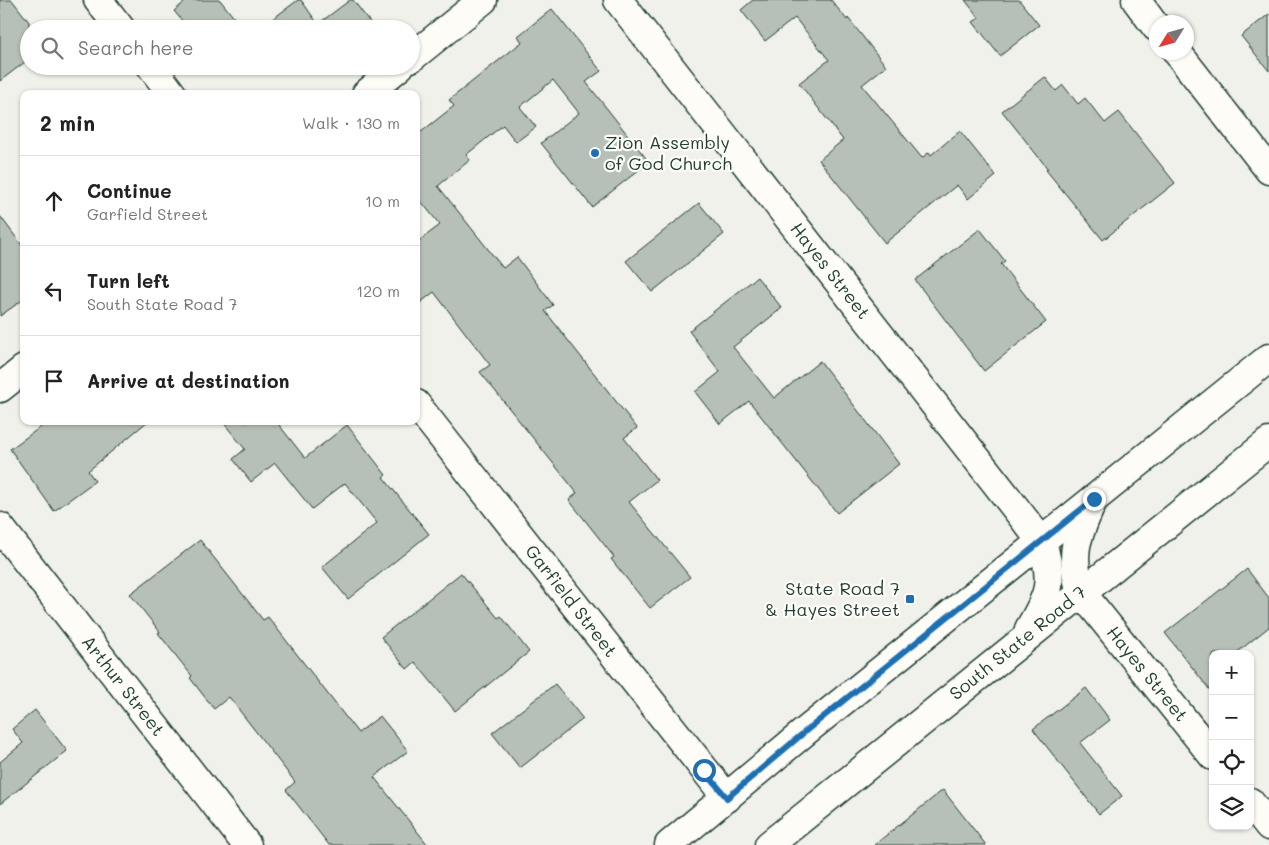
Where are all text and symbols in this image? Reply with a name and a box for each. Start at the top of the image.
north arrow [1149,15,1194,60]
search box [20,20,420,75]
icon: search [38,34,66,62]
text: Search here [78,35,194,60]
text: 2 min [40,109,95,136]
text: Walk · 130 m [302,112,400,133]
place label: Zion Assembly of God Church [605,130,732,175]
marker: Zion Assembly of God Church [589,147,601,159]
text: Continue [87,178,172,203]
icon: ahead [40,187,68,215]
text: 10 m [365,190,400,211]
text: Garfield Street [87,203,208,224]
street label: Hayes Street [786,217,876,324]
text: Turn left [87,268,170,293]
icon: left [40,277,68,305]
text: 120 m [356,280,400,301]
text: South State Road 7 [87,293,237,314]
icon: arrive [40,367,68,395]
text: Arrive at destination [87,368,290,393]
route end [1083,488,1106,511]
street label: Garfield Street [520,539,623,661]
place label: State Road 7 & Hayes Street [765,576,900,621]
street label: South State Road 7 [944,580,1091,705]
marker: State Road 7 & Hayes Street [904,593,916,605]
street label: Hayes Street [1102,621,1194,726]
street label: Arthur Street [77,630,171,741]
map controls [1209,650,1254,830]
button: + [1209,650,1254,695]
button: − [1209,695,1254,740]
button: locate [1209,740,1254,785]
route start [693,759,716,782]
button: layers [1209,785,1254,830]

